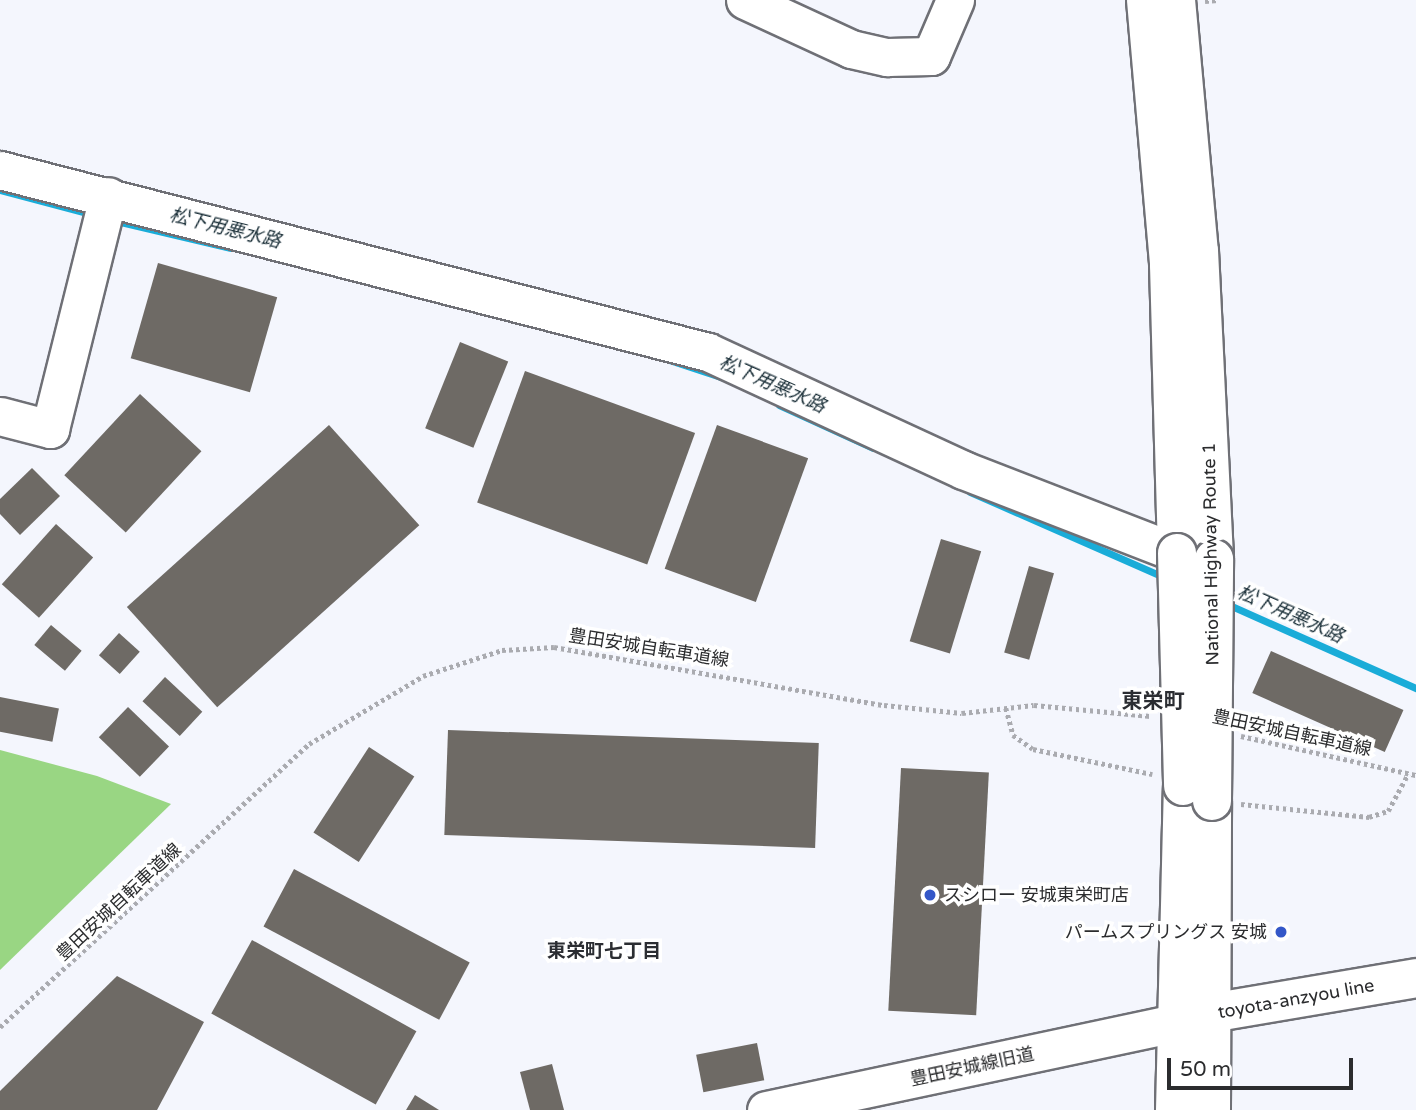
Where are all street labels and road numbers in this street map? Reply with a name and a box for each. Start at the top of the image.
street label: National Highway Route 1 [1198,442,1224,666]
street label: 豊田安城自転車道線 [567,625,731,671]
street label: 豊田安城自転車道線 [1211,706,1373,760]
street label: 豊田安城自転車道線 [52,839,186,965]
street label: toyota-anzyou line [1216,975,1376,1023]
street label: 豊田安城線旧道 [908,1043,1036,1091]

